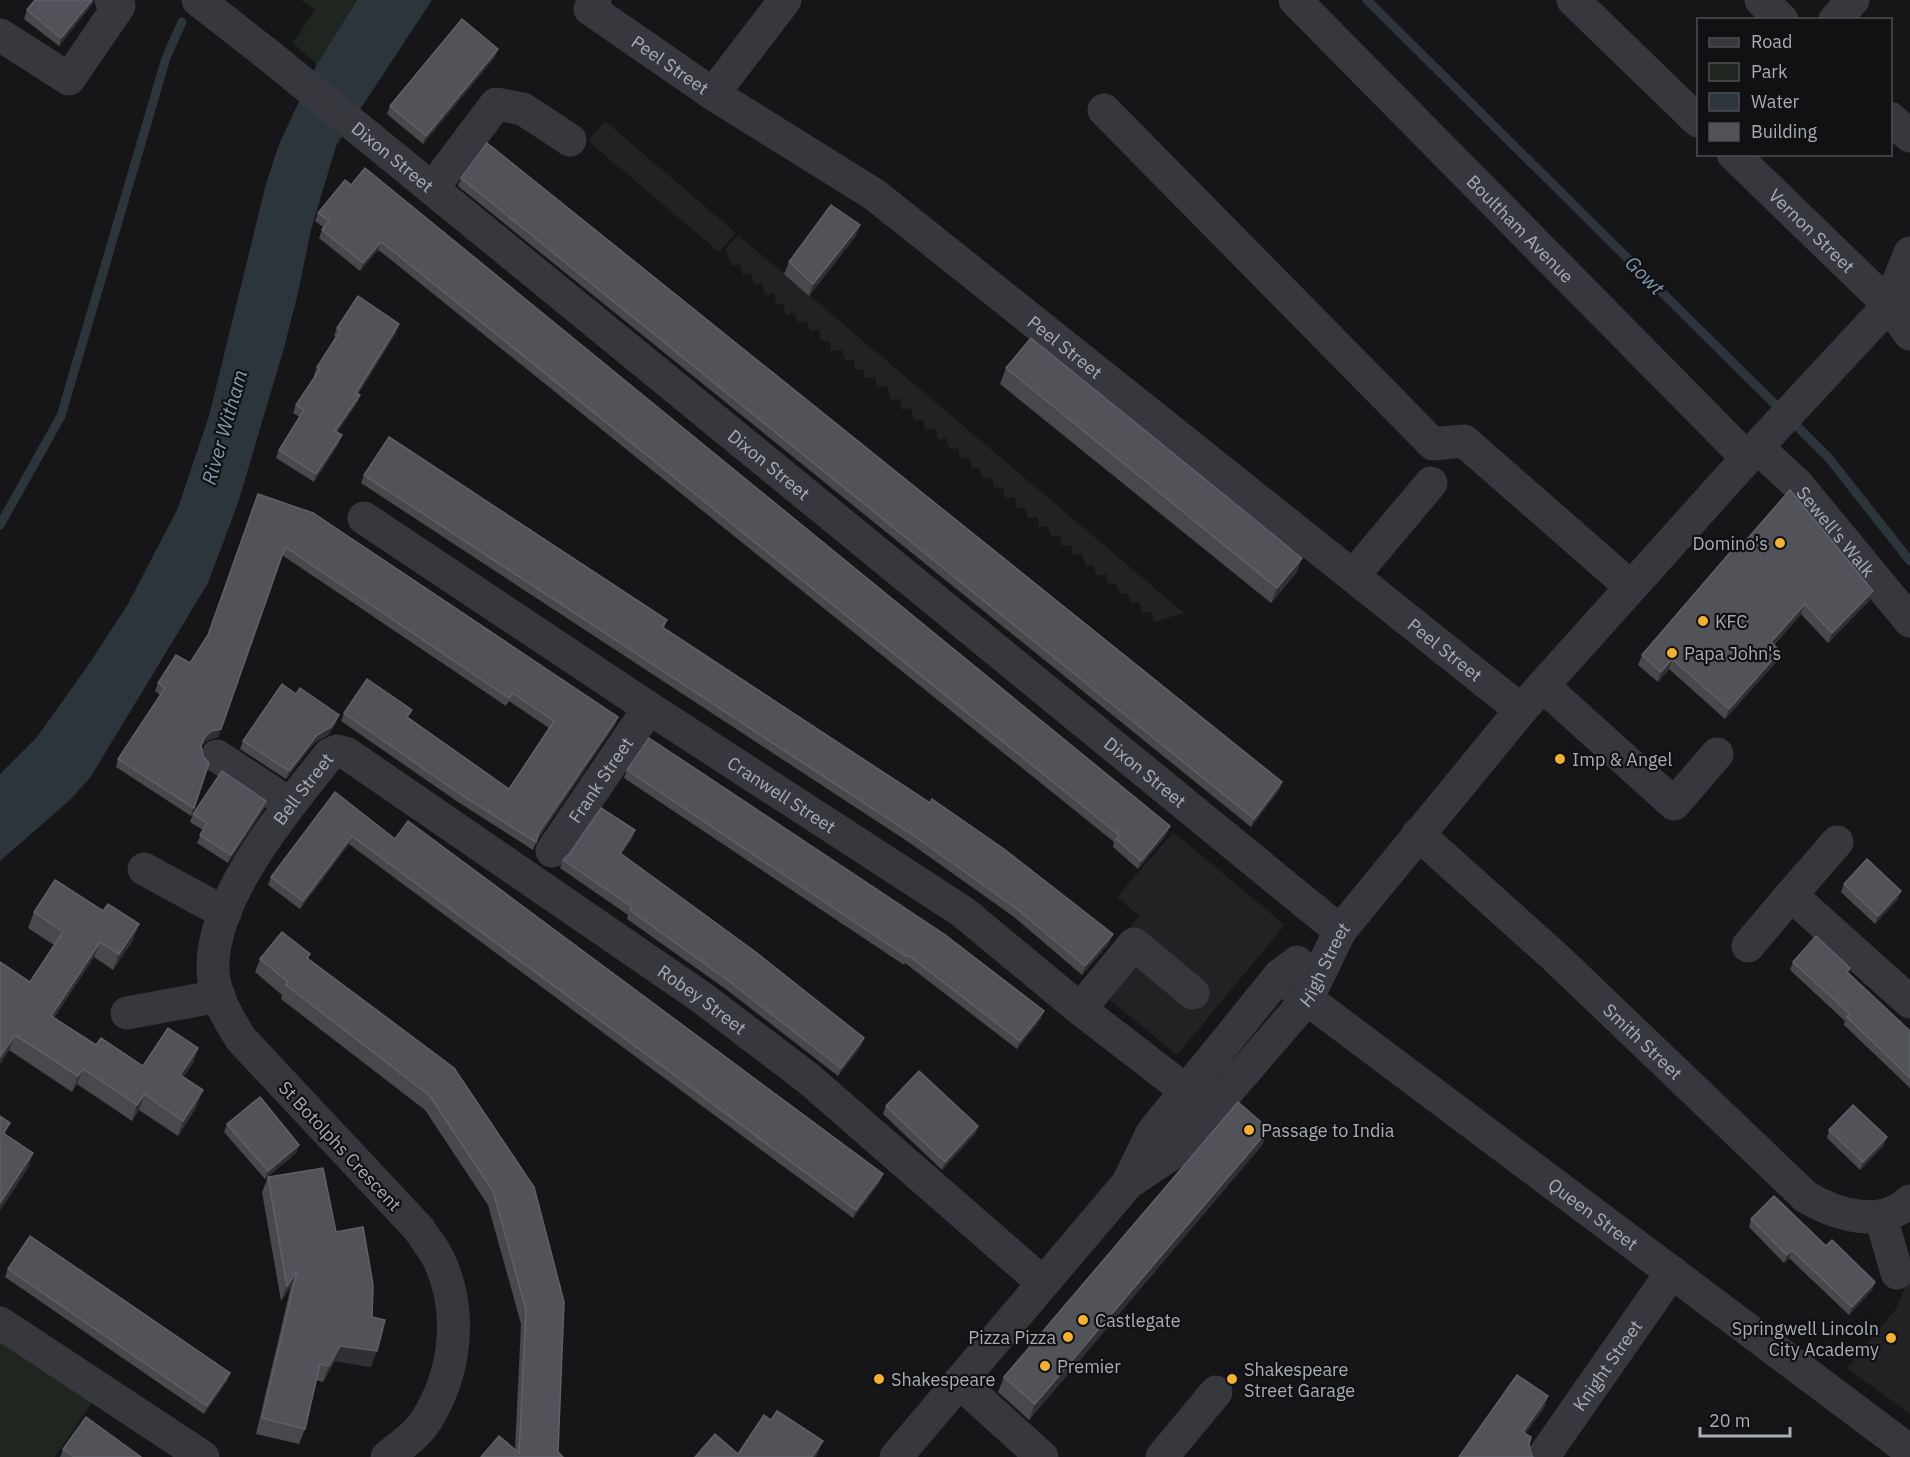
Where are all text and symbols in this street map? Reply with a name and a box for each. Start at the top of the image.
legend [1697,18,1892,156]
street label: Peel Street [627,30,714,99]
text: Road [1751,30,1792,53]
text: Park [1751,60,1788,83]
text: Water [1751,90,1800,113]
street label: Dixon Street [347,116,439,197]
text: Building [1751,120,1818,143]
street label: Boultham Avenue [1462,169,1579,288]
street label: Vernon Street [1764,184,1860,277]
water label: Gowt [1620,250,1671,301]
street label: Peel Street [1023,310,1107,383]
water label: River Witham [195,366,253,488]
street label: Dixon Street [723,424,815,505]
street label: Sewell's Walk [1792,481,1881,582]
place label: Domino's [1693,532,1768,555]
marker: Domino's [1773,536,1787,550]
place label: KFC [1715,610,1747,633]
street label: Peel Street [1403,613,1487,686]
marker: KFC [1696,614,1710,628]
place label: Papa John's [1684,642,1781,665]
marker: Papa John's [1665,646,1679,660]
street label: Dixon Street [1100,731,1191,812]
street label: Frank Street [563,732,638,827]
street label: Bell Street [268,748,338,829]
place label: Imp & Angel [1572,748,1672,771]
street label: Cranwell Street [723,751,840,838]
marker: Imp & Angel [1553,752,1567,766]
street label: High Street [1294,917,1354,1012]
street label: Robey Street [653,959,751,1039]
street label: Smith Street [1599,998,1688,1084]
street label: St Botolphs Crescent [274,1076,406,1216]
place label: Passage to India [1261,1119,1395,1142]
marker: Passage to India [1242,1123,1256,1137]
street label: Queen Street [1544,1172,1643,1255]
place label: Castlegate [1095,1309,1181,1332]
marker: Castlegate [1076,1313,1090,1327]
street label: Knight Street [1567,1315,1647,1415]
place label: Springwell Lincoln City Academy [1732,1317,1879,1361]
place label: Pizza Pizza [968,1326,1056,1349]
marker: Pizza Pizza [1061,1330,1075,1344]
marker: Springwell Lincoln City Academy [1884,1331,1898,1345]
place label: Premier [1057,1355,1121,1378]
place label: Shakespeare Street Garage [1244,1358,1355,1402]
marker: Premier [1038,1359,1052,1373]
place label: Shakespeare [891,1368,996,1391]
marker: Shakespeare [872,1372,886,1386]
marker: Shakespeare Street Garage [1225,1372,1239,1386]
scale bar [1700,1400,1790,1438]
text: 20 m [1709,1409,1751,1432]

